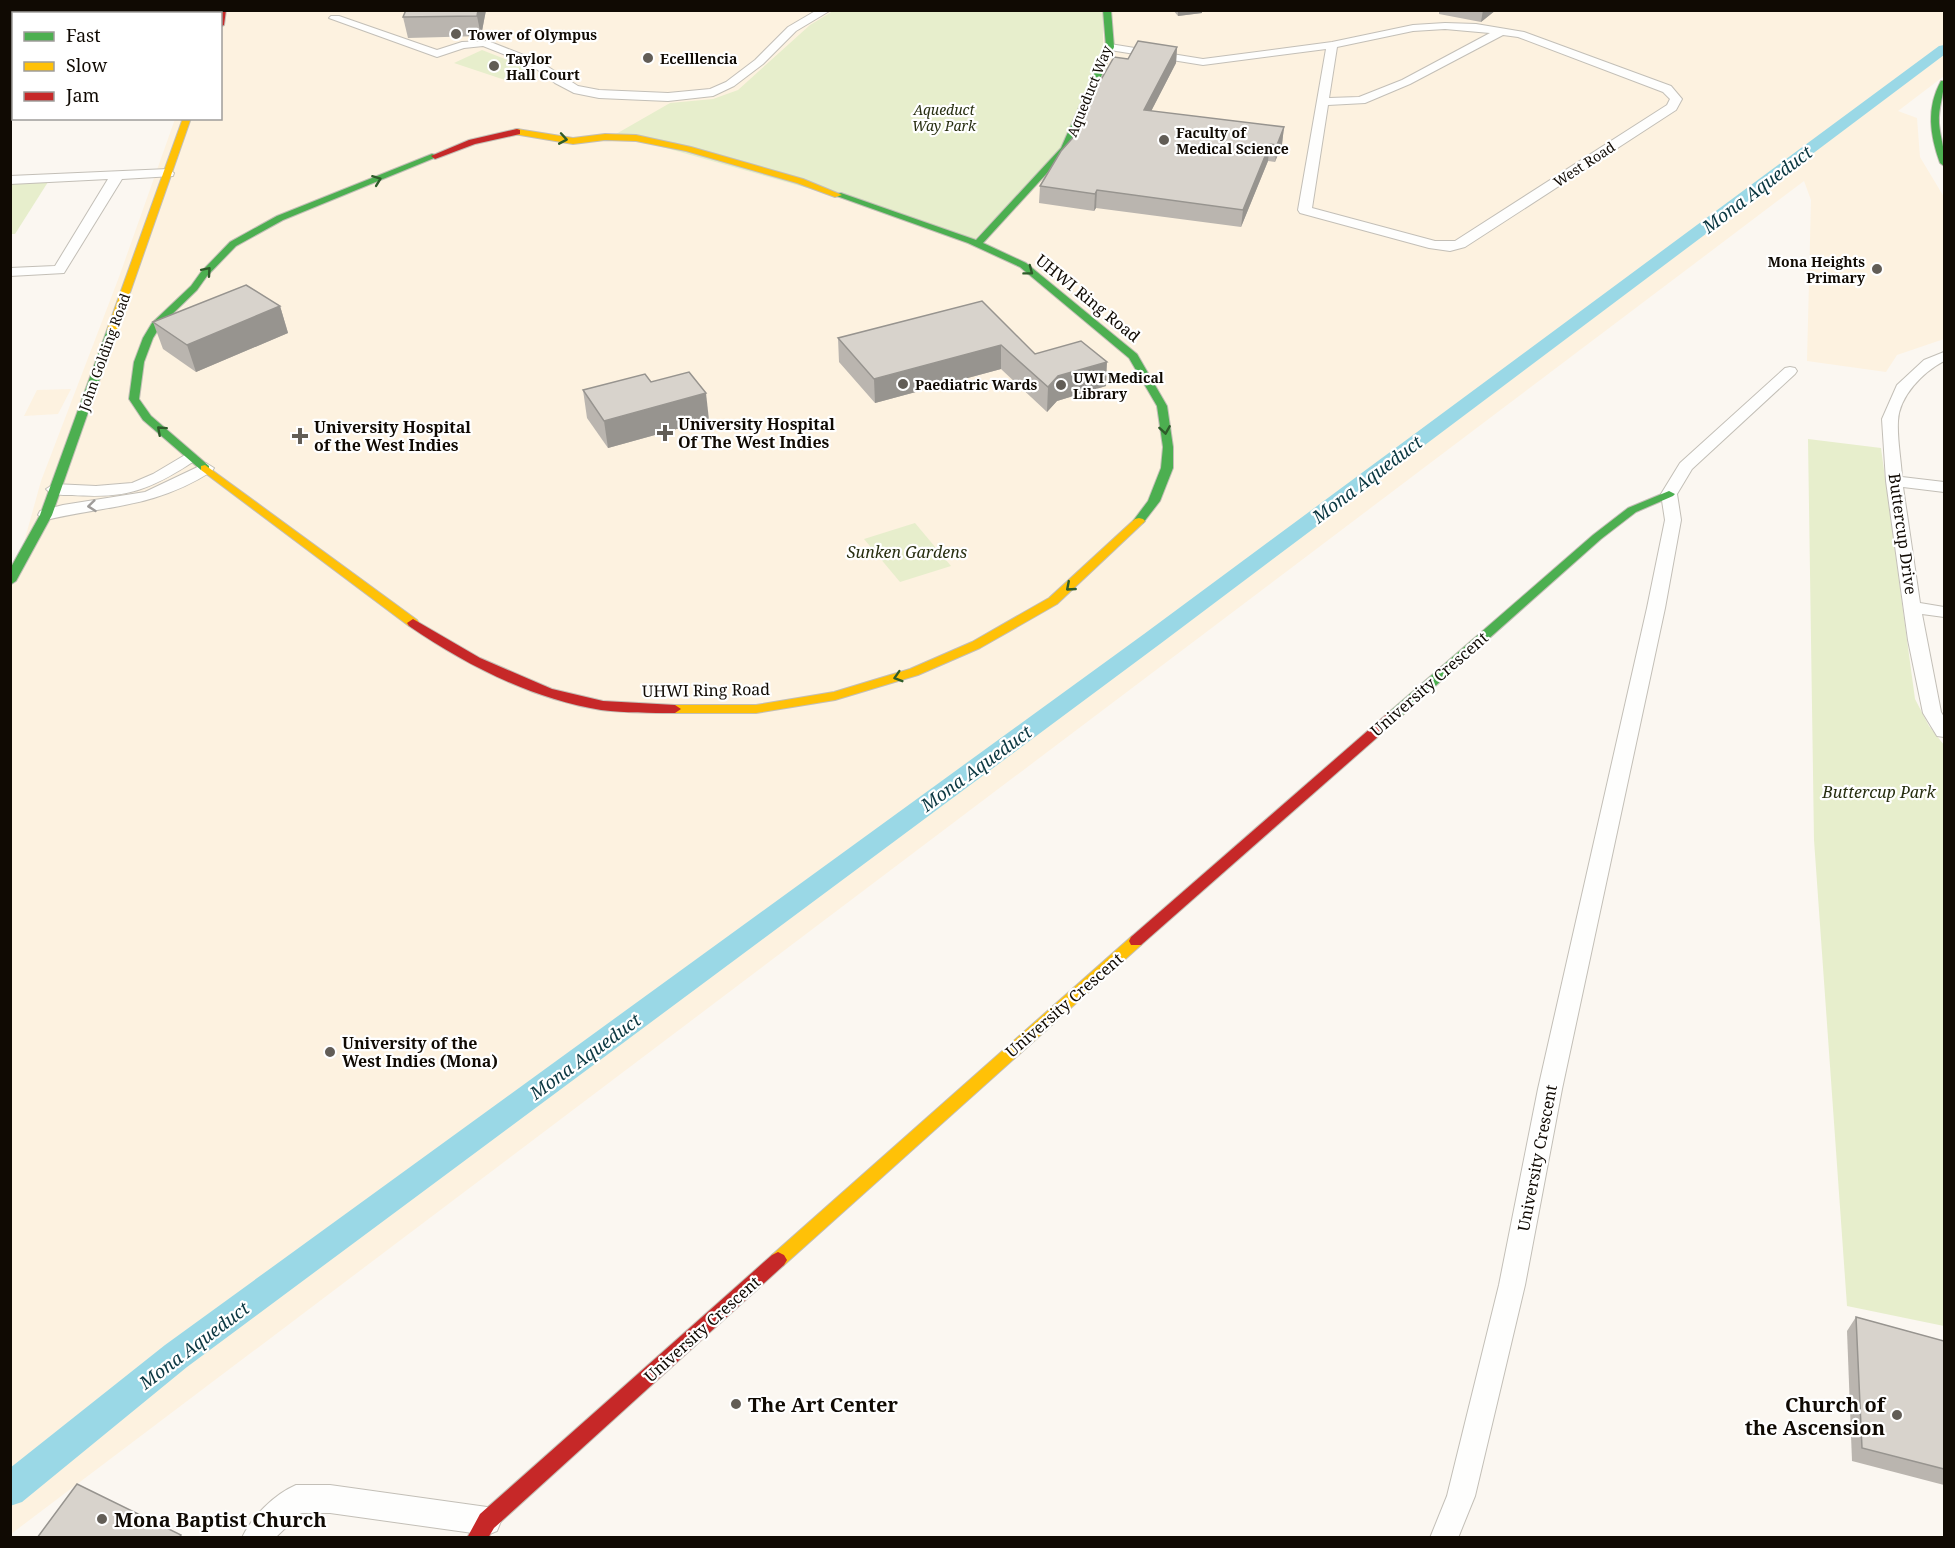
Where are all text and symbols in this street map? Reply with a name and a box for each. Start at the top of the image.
legend [12,12,222,120]
text: Fast [66,23,101,47]
place label: Tower of Olympus [468,25,597,44]
marker: Tower of Olympus [449,27,463,41]
street label: Aqueduct Way [1062,43,1116,139]
place label: Taylor Hall Court [506,49,580,84]
place label: Ecelllencia [660,49,737,68]
marker: Ecelllencia [641,51,655,65]
text: Slow [66,53,108,77]
marker: Taylor Hall Court [487,59,501,73]
text: Jam [65,83,100,107]
park label: Aqueduct Way Park [912,100,977,135]
place label: Faculty of Medical Science [1176,123,1289,158]
one-way arrow [557,132,567,145]
marker: Faculty of Medical Science [1157,133,1171,147]
street label: West Road [1549,137,1619,191]
water label: Mona Aqueduct [1696,140,1817,239]
one-way arrow [370,175,381,187]
street label: UHWI Ring Road [1031,249,1145,347]
place label: Mona Heights Primary [1768,252,1866,287]
marker: Mona Heights Primary [1870,262,1884,276]
one-way arrow [1022,263,1033,274]
one-way arrow [200,267,211,278]
street label: John Golding Road [74,290,134,414]
place label: UWI Medical Library [1073,368,1164,403]
place label: Paediatric Wards [915,375,1038,394]
marker: Paediatric Wards [896,377,910,391]
marker: UWI Medical Library [1054,378,1068,392]
place label: University Hospital Of The West Indies [678,413,835,453]
place label: University Hospital of the West Indies [314,416,471,456]
marker: University Hospital Of The West Indies [656,424,674,442]
one-way arrow [1159,425,1171,434]
one-way arrow [157,426,168,437]
marker: University Hospital of the West Indies [291,427,309,445]
water label: Mona Aqueduct [1306,430,1427,529]
street label: Buttercup Drive [1884,472,1922,596]
one-way arrow [88,499,97,512]
park label: Sunken Gardens [847,541,967,563]
one-way arrow [1066,580,1076,591]
street label: University Crescent [1366,627,1493,741]
one-way arrow [893,670,904,682]
street label: UHWI Ring Road [642,678,770,702]
water label: Mona Aqueduct [915,719,1037,817]
park label: Buttercup Park [1821,781,1937,803]
street label: University Crescent [1001,948,1128,1062]
water label: Mona Aqueduct [524,1007,646,1105]
place label: University of the West Indies (Mona) [342,1032,498,1072]
marker: University of the West Indies (Mona) [323,1045,337,1059]
street label: University Crescent [1512,1082,1562,1233]
street label: University Crescent [639,1271,765,1387]
water label: Mona Aqueduct [133,1296,254,1395]
place label: The Art Center [748,1391,899,1418]
place label: Church of the Ascension [1745,1391,1887,1441]
marker: The Art Center [729,1397,743,1411]
marker: Church of the Ascension [1890,1408,1904,1422]
place label: Mona Baptist Church [114,1506,327,1533]
marker: Mona Baptist Church [95,1512,109,1526]

